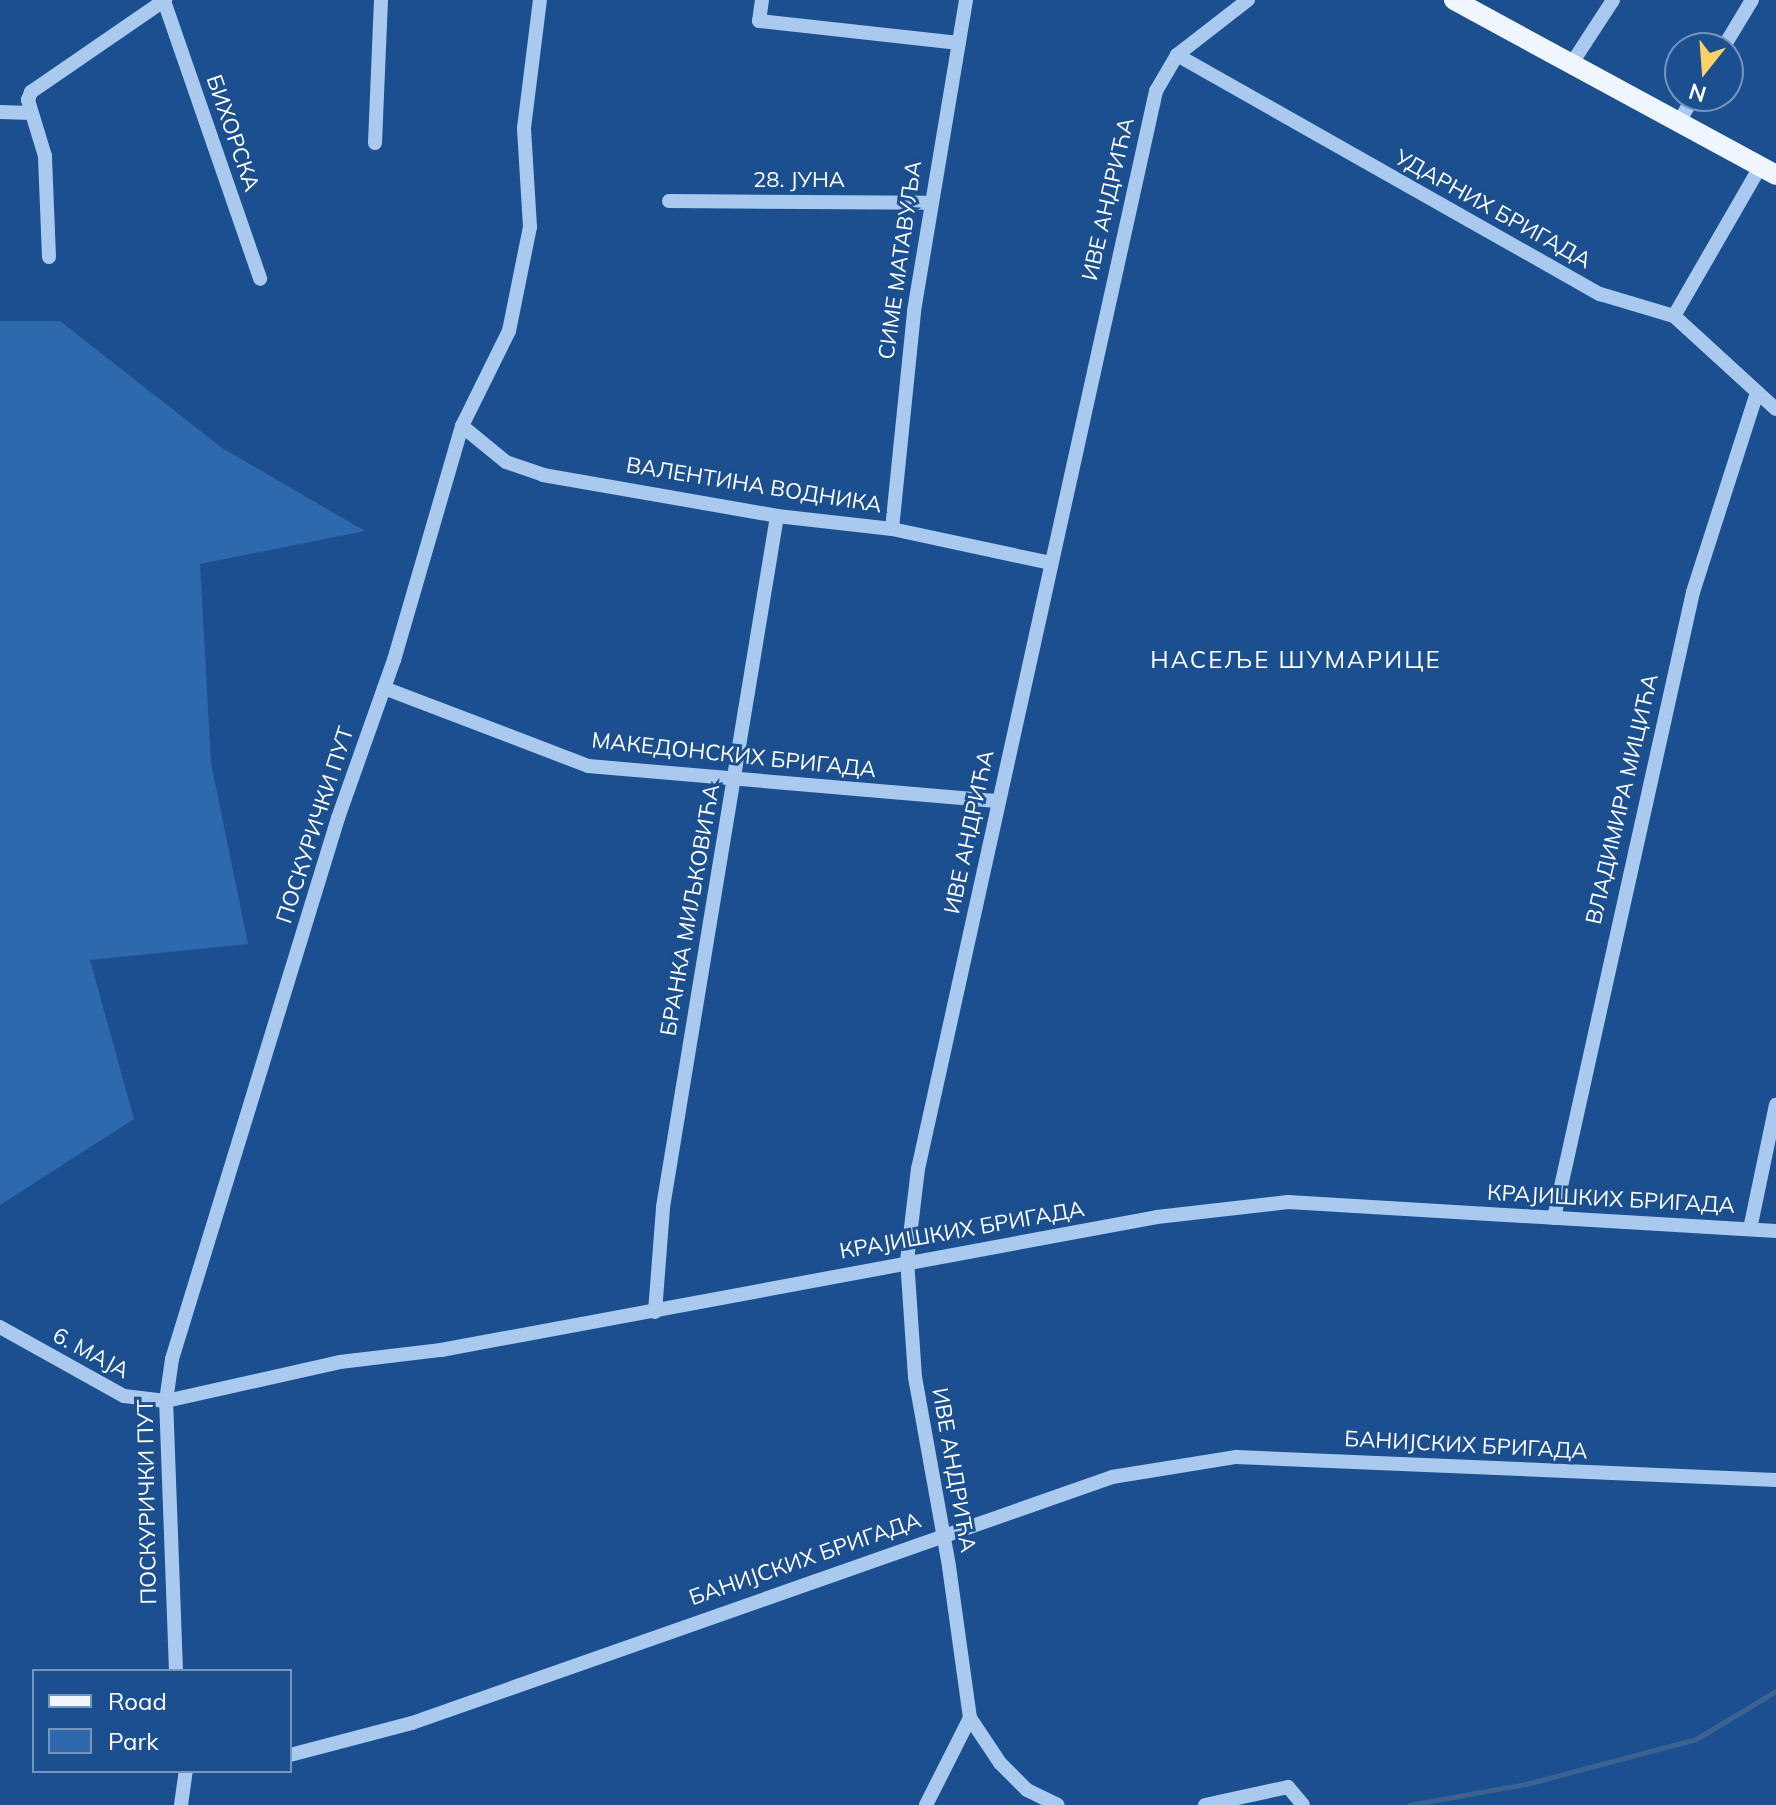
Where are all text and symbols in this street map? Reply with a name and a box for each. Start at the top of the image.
north arrow [1664,32,1744,112]
street label: БИХОРСКА [201,71,265,195]
text: N [1686,77,1710,109]
street label: ИВЕ АНДРИЋА [1076,115,1140,283]
street label: УДАРНИХ БРИГАДА [1390,144,1596,274]
street label: СИМЕ МАТАВУЉА [873,159,927,361]
street label: 28. ЈУНА [753,167,845,193]
street label: ВАЛЕНТИНА ВОДНИКА [624,452,884,518]
district label: НАСЕЉЕ ШУМАРИЦЕ [1150,646,1442,674]
street label: ВЛАДИМИРА МИЦИЋА [1580,671,1664,927]
street label: ПОСКУРИЧКИ ПУТ [271,723,359,927]
street label: МАКЕДОНСКИХ БРИГАДА [590,727,878,783]
street label: ИВЕ АНДРИЋА [939,748,999,916]
street label: БРАНКА МИЉКОВИЋА [655,782,725,1038]
street label: КРАЈИШКИХ БРИГАДА [1486,1179,1736,1219]
street label: КРАЈИШКИХ БРИГАДА [838,1195,1086,1265]
street label: 6. МАЈА [48,1322,134,1384]
street label: ИВЕ АНДРИЋА [927,1386,981,1554]
street label: ПОСКУРИЧКИ ПУТ [132,1399,162,1605]
street label: БАНИЈСКИХ БРИГАДА [1344,1425,1588,1465]
street label: БАНИЈСКИХ БРИГАДА [686,1507,924,1611]
legend [32,1669,292,1773]
text: Road [108,1686,167,1716]
text: Park [108,1726,159,1756]

